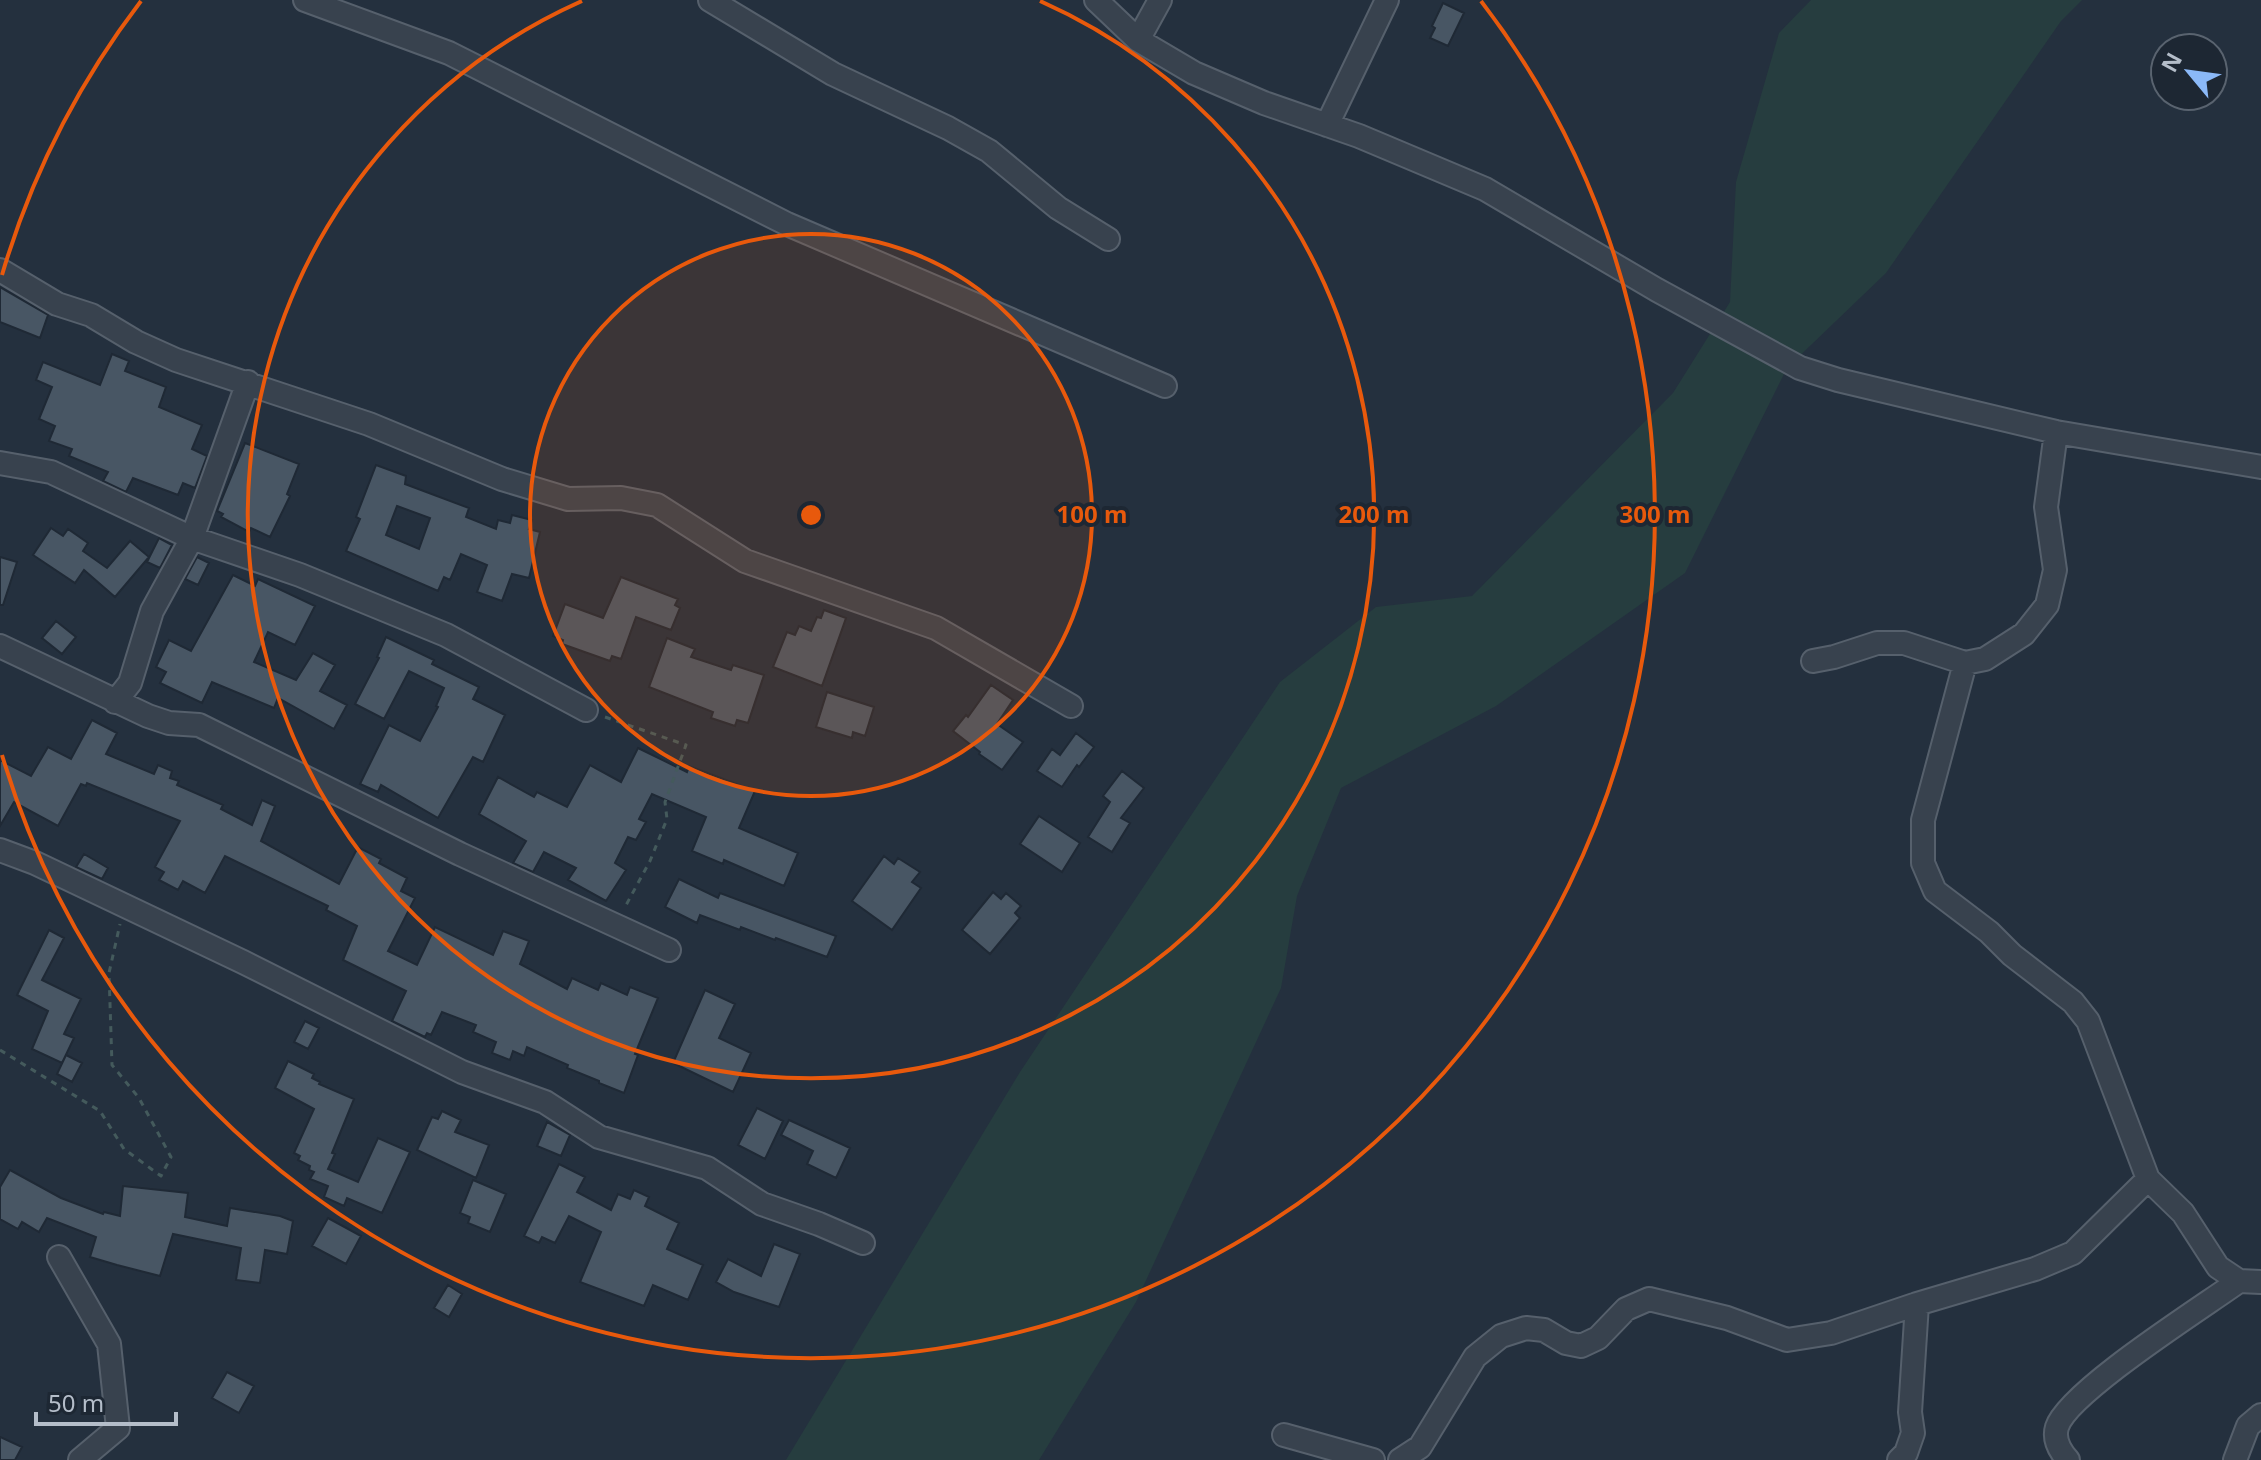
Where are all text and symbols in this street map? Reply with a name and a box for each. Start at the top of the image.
north arrow [2149,32,2229,112]
text: N [2153,47,2188,77]
text: 100 m [1057,497,1127,530]
text: 200 m [1339,497,1409,530]
text: 300 m [1620,497,1690,530]
centre of rings [797,501,825,529]
scale bar [36,1376,176,1426]
text: 50 m [48,1386,104,1419]

